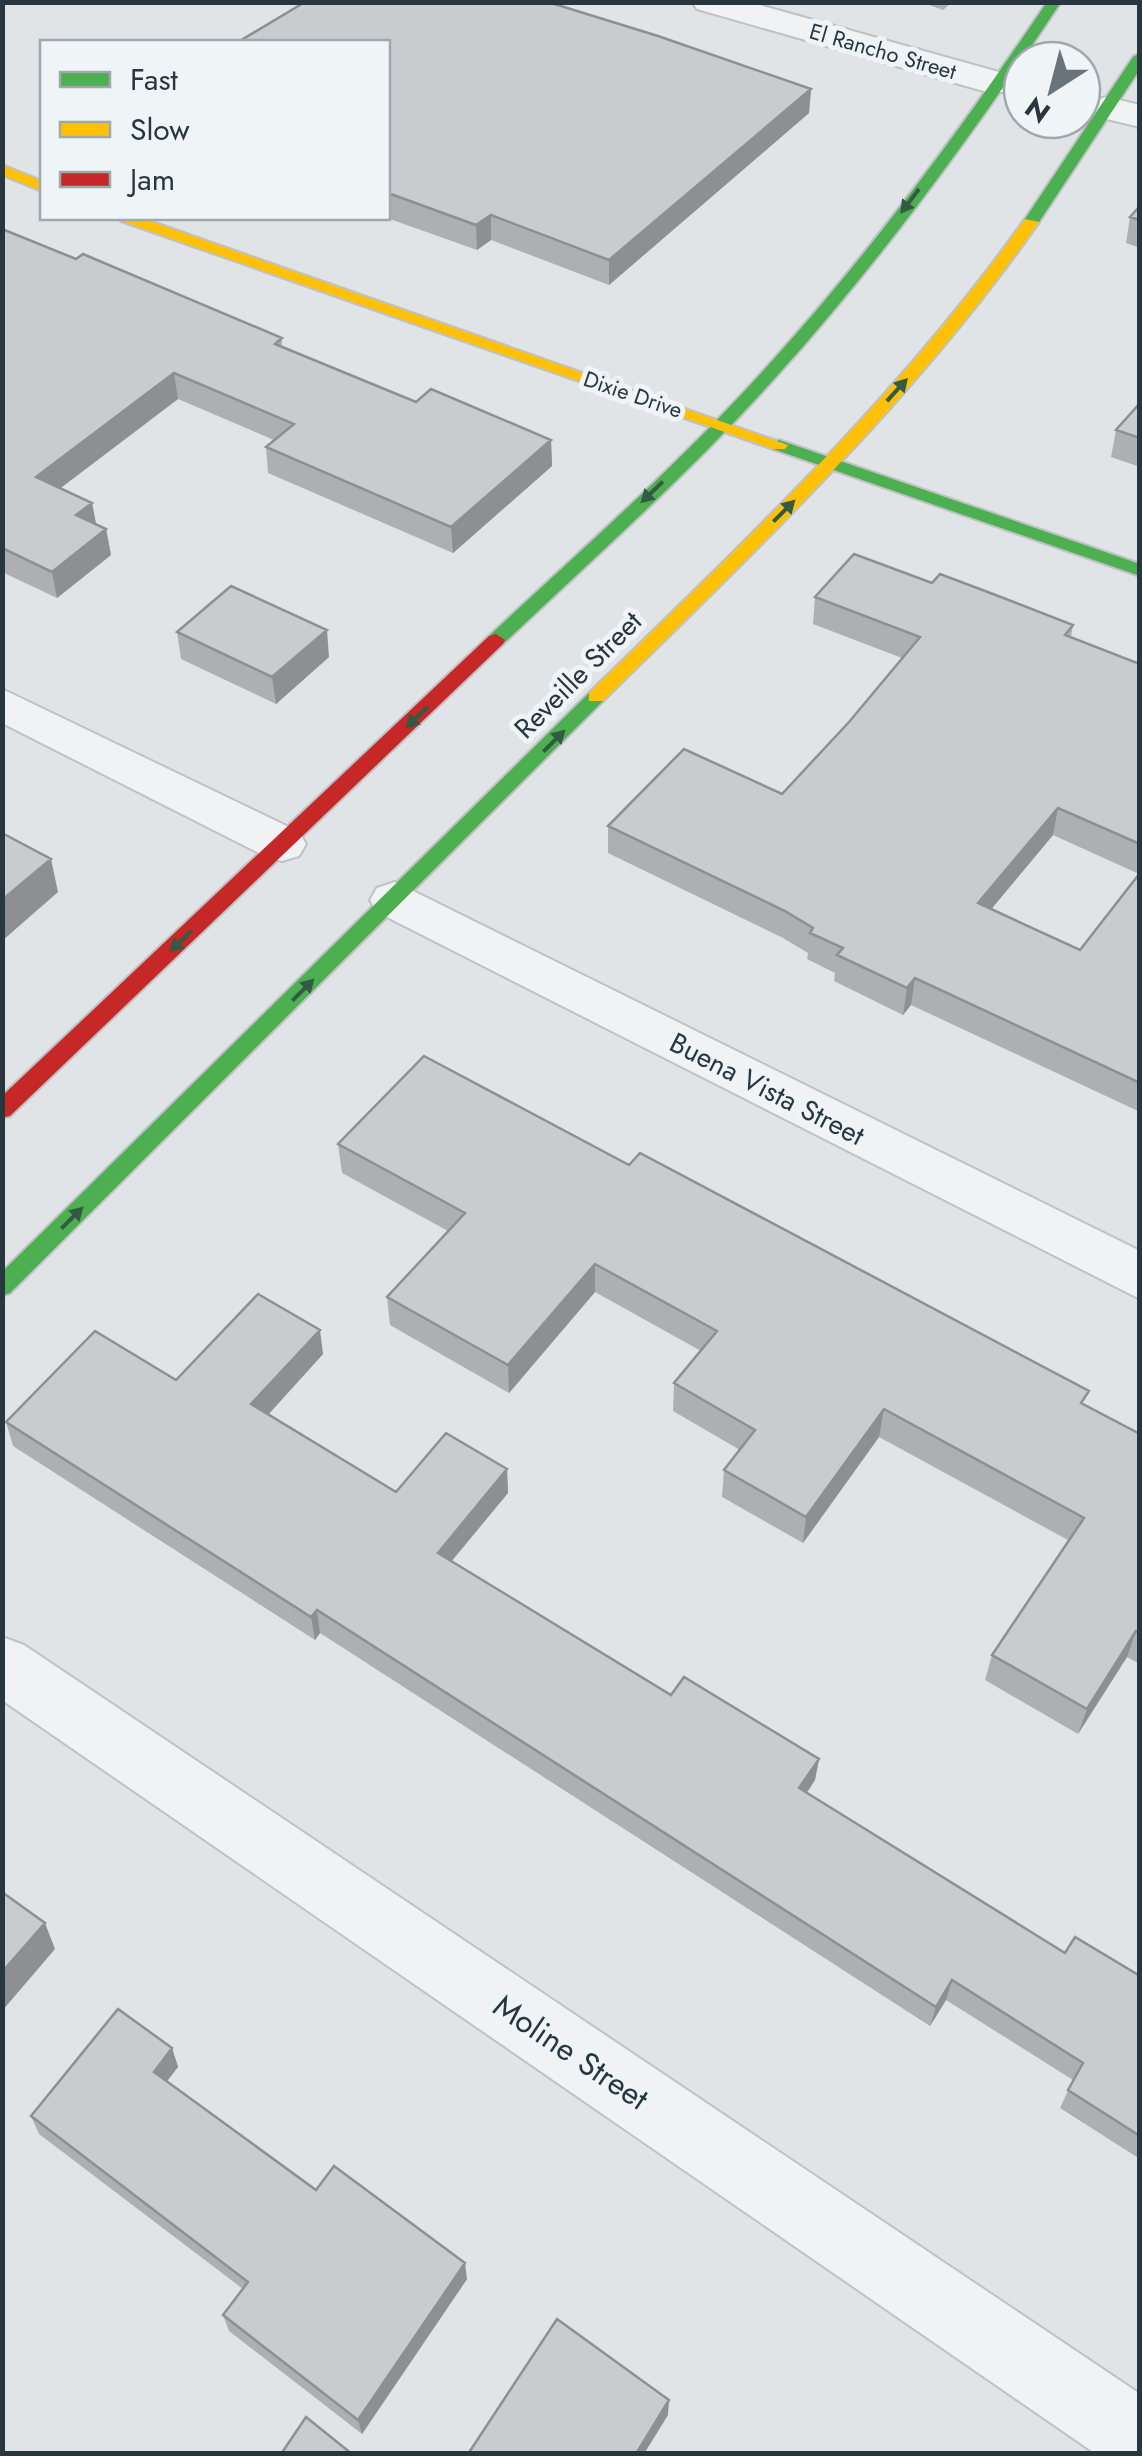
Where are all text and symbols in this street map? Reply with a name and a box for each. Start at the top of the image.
street label: El Rancho Street [806,15,961,87]
legend [40,40,390,220]
north arrow [1002,40,1102,140]
text: Fast [130,58,179,101]
text: N [1017,87,1059,133]
text: Slow [130,108,190,151]
text: Jam [126,158,175,201]
one-way arrow [901,188,921,214]
street label: Dixie Drive [579,362,687,426]
one-way arrow [885,378,908,402]
one-way arrow [640,480,664,504]
one-way arrow [771,499,795,523]
street label: Reveille Street [505,602,651,748]
one-way arrow [405,705,429,728]
one-way arrow [542,729,565,753]
one-way arrow [169,929,193,952]
one-way arrow [291,979,315,1003]
street label: Buena Vista Street [662,1022,872,1156]
one-way arrow [59,1207,83,1231]
street label: Moline Street [484,1983,658,2121]

